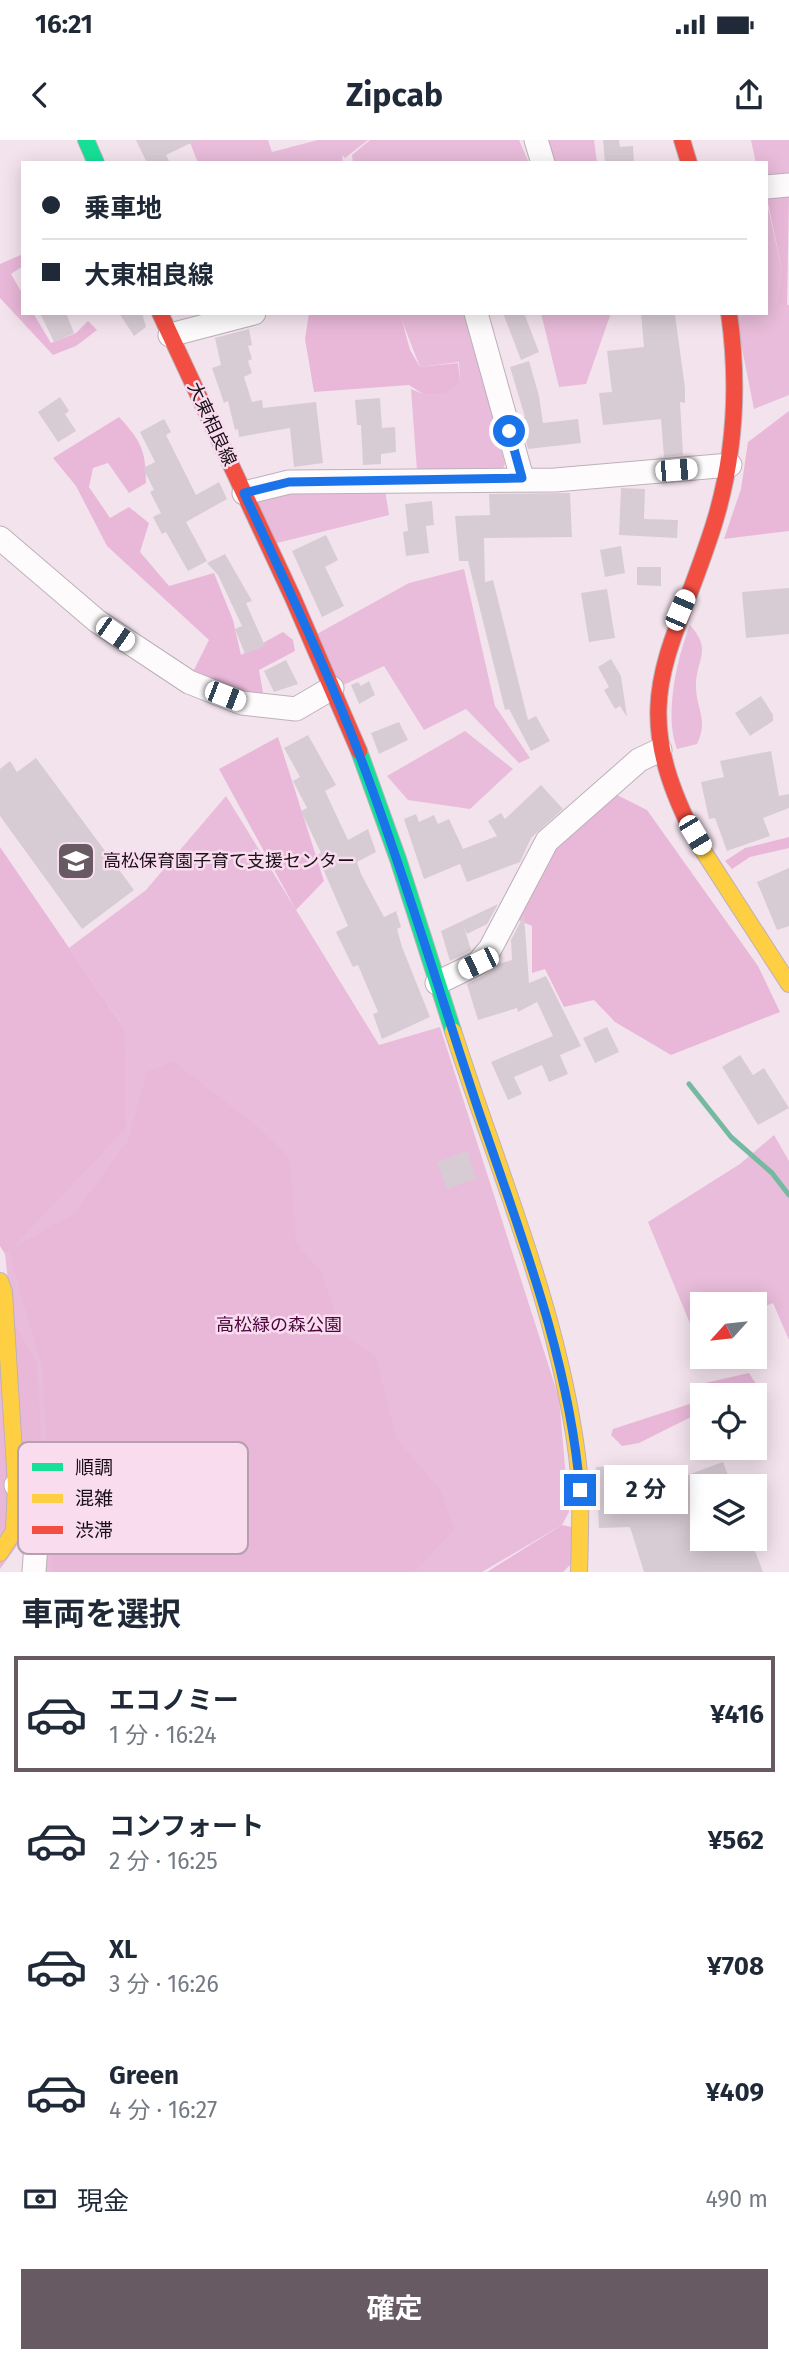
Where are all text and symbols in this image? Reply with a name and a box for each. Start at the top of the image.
text: 16:21 [35,9,93,40]
icon: back [21,76,59,114]
text: Zipcab [346,76,443,114]
icon: share [730,76,768,114]
text: 乗車地 [84,193,162,224]
text: 大東相良線 [84,260,214,291]
street label: 大東相良線 [183,379,241,469]
route start [493,415,525,447]
car [655,458,698,482]
car [663,587,698,633]
car [92,613,139,655]
car [202,679,249,713]
car [676,812,715,858]
school or university icon: 高松保育園子育て支援センター [55,840,97,882]
place label: 高松保育園子育て支援センター [103,850,355,872]
car [455,944,502,982]
north arrow [690,1292,766,1368]
map controls [690,1292,767,1551]
park label: 高松緑の森公園 [216,1314,342,1336]
button: locate [690,1383,767,1460]
legend [18,1442,248,1554]
text: 順調 [75,1456,113,1479]
callout: 2 分 [604,1466,688,1514]
route end [564,1474,596,1506]
button: layers [690,1474,767,1551]
text: 2 分 [626,1475,666,1503]
text: 混雑 [75,1487,113,1510]
text: 渋滞 [75,1519,113,1542]
text: 車両を選択 [21,1595,181,1633]
icon: car [25,1683,88,1746]
text: エコノミー [109,1685,239,1716]
text: ¥416 [710,1699,764,1730]
text: 1 分 · 16:24 [109,1721,217,1749]
icon: car [25,1809,88,1872]
text: コンフォート [109,1811,264,1842]
text: ¥562 [708,1825,764,1856]
text: 2 分 · 16:25 [109,1847,218,1875]
text: XL [109,1934,137,1965]
icon: car [25,1935,88,1998]
text: ¥708 [707,1951,764,1982]
text: 3 分 · 16:26 [109,1970,219,1998]
text: Green [109,2060,179,2091]
icon: car [25,2061,88,2124]
text: ¥409 [706,2077,764,2108]
text: 4 分 · 16:27 [109,2096,217,2124]
icon: cash [21,2180,59,2218]
text: 490 m [706,2185,768,2213]
text: 現金 [77,2186,129,2217]
button: 確定 [21,2269,768,2349]

